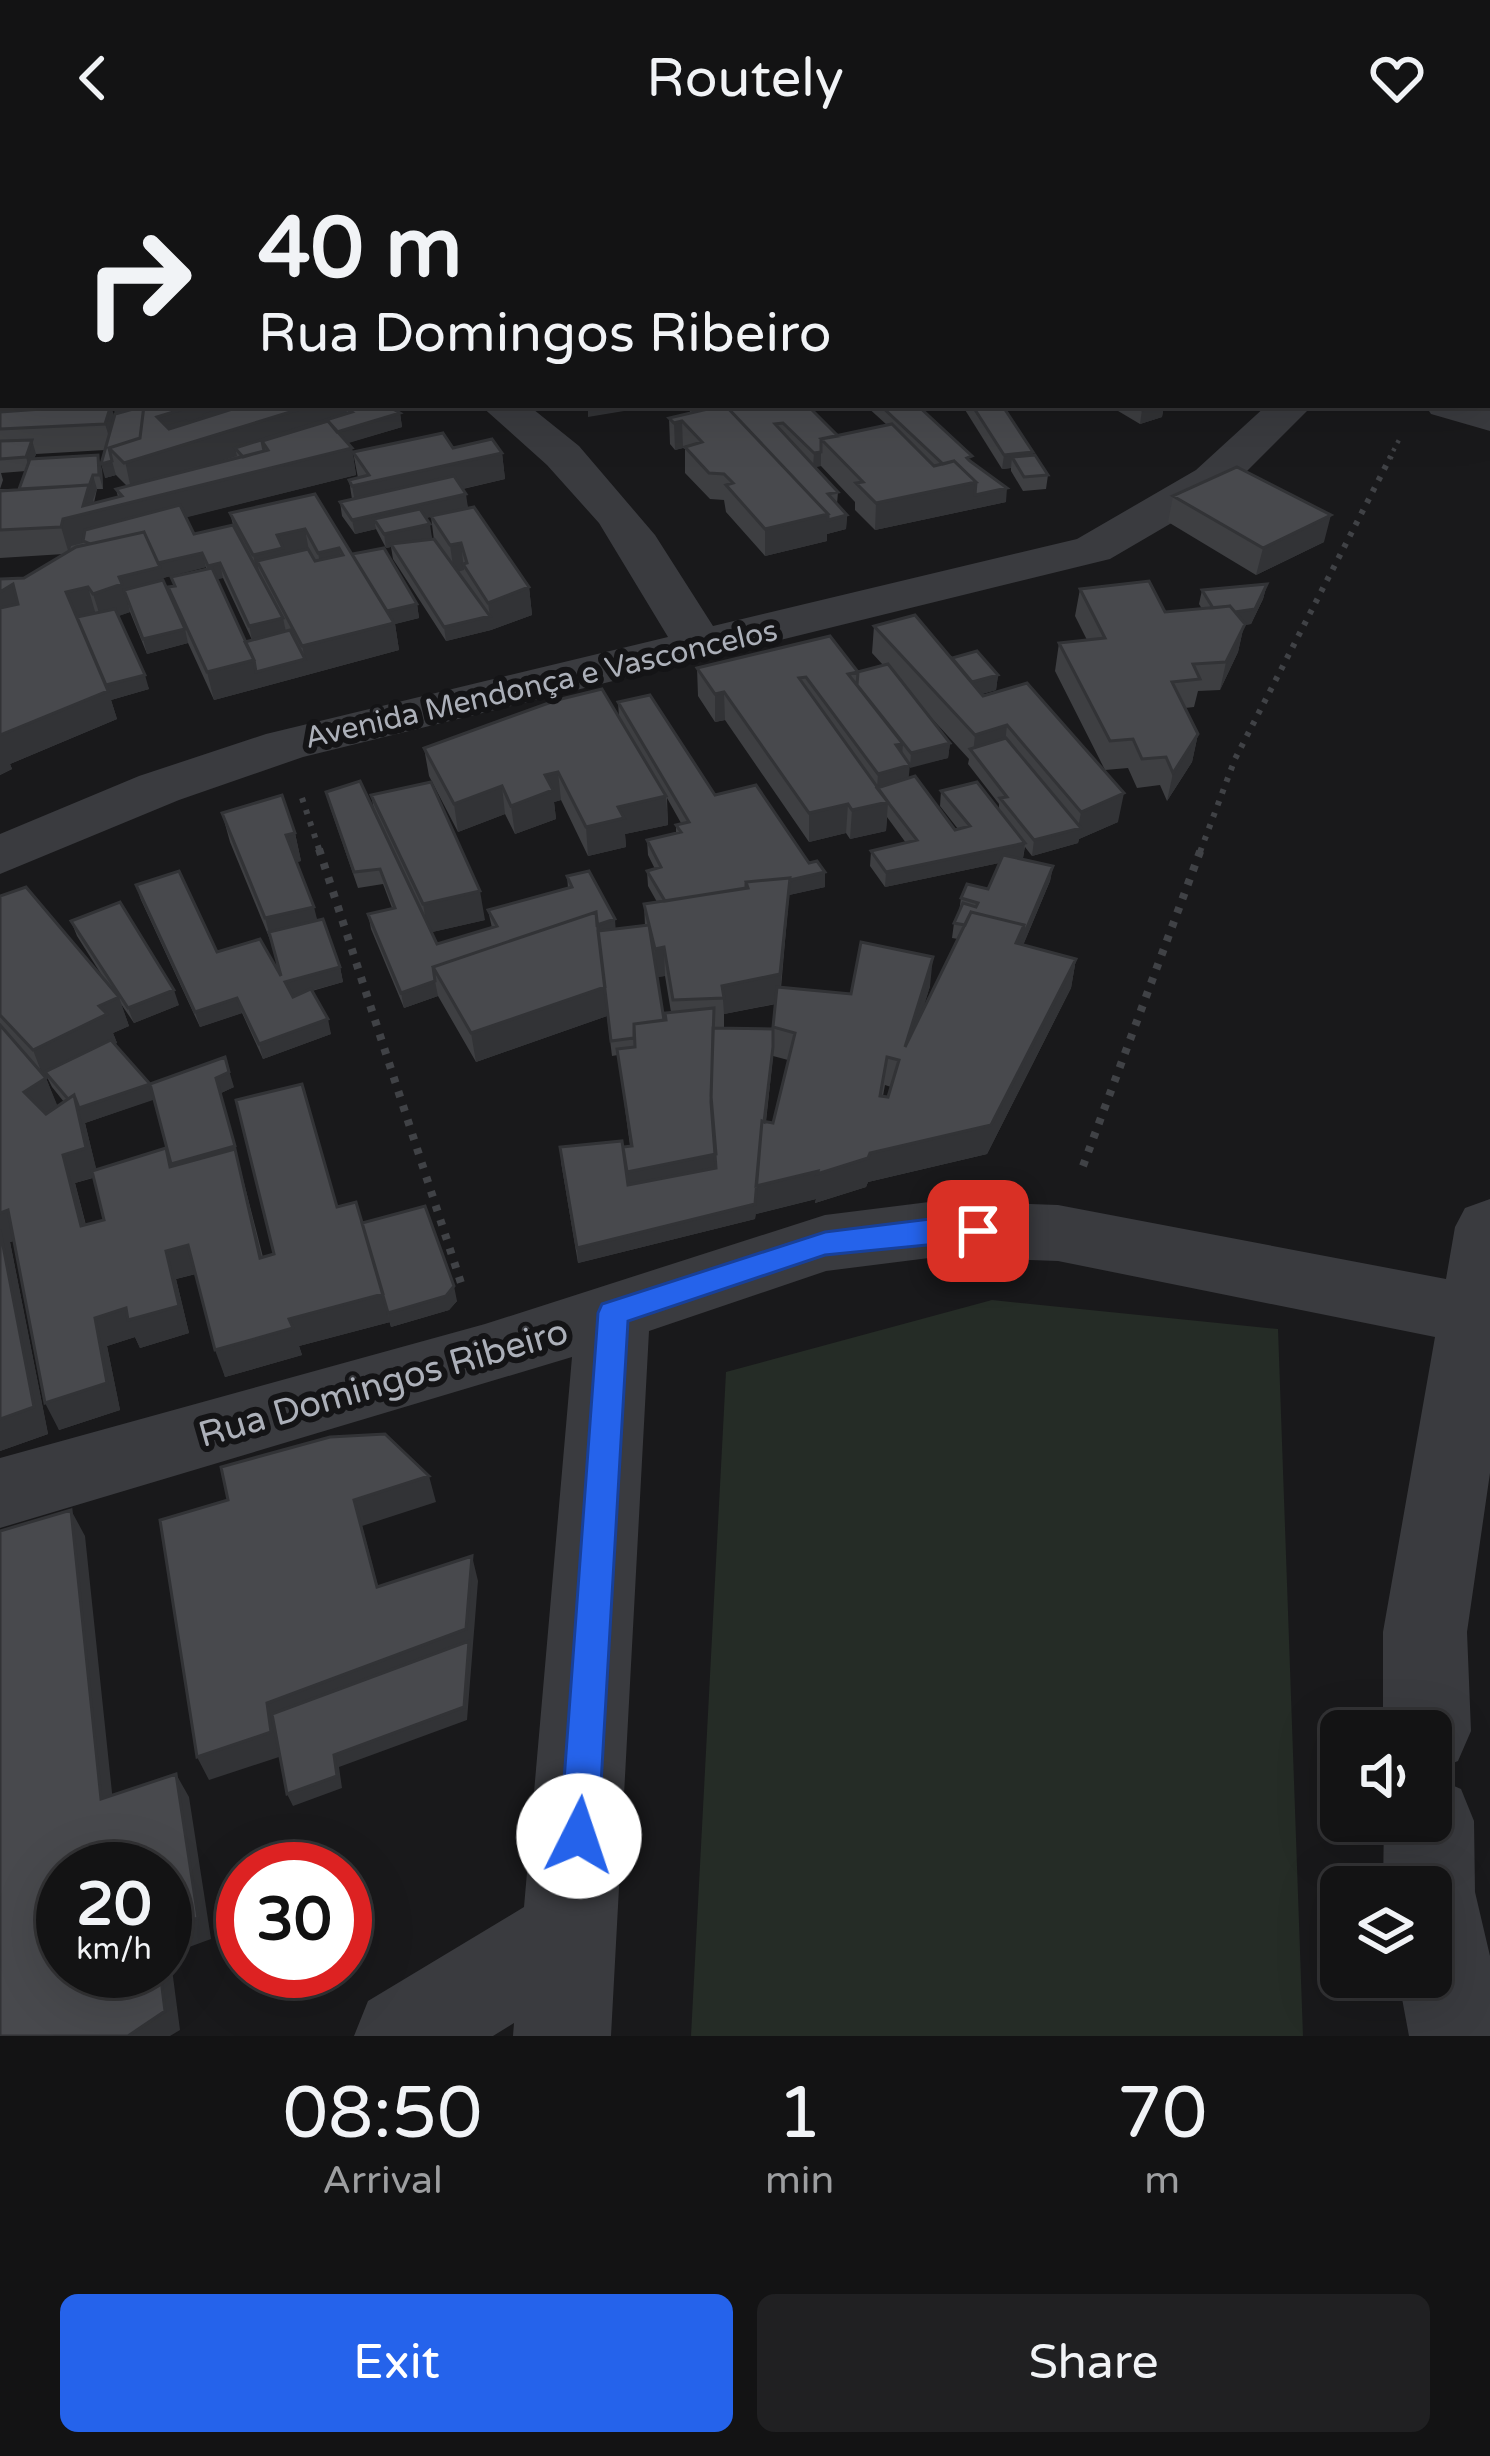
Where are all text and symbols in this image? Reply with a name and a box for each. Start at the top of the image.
icon: back [60,45,126,111]
icon: heart [1364,45,1430,111]
text: Routely [646,46,844,111]
text: 40 m [258,199,462,300]
icon: right [60,204,216,360]
text: Rua Domingos Ribeiro [258,301,832,366]
street label: Avenida Mendonça e Vasconcelos [301,612,781,757]
pin [927,1180,1029,1282]
icon: arrive [945,1198,1011,1264]
street label: Rua Domingos Ribeiro [194,1310,573,1457]
map controls [1320,1710,1452,1998]
button: sound [1320,1710,1452,1842]
position arrow [516,1773,642,1899]
speed limit sign: 30 [216,1842,372,1998]
button: layers [1320,1866,1452,1998]
text: 20 [76,1869,152,1941]
text: km/h [76,1931,152,1968]
text: 08:50 [283,2071,482,2158]
text: 1 [777,2071,822,2158]
text: 70 [1117,2071,1207,2158]
text: Arrival [322,2157,443,2204]
text: min [765,2157,834,2204]
text: m [1144,2157,1180,2204]
button: Exit [60,2294,733,2432]
button: Share [757,2294,1430,2432]

